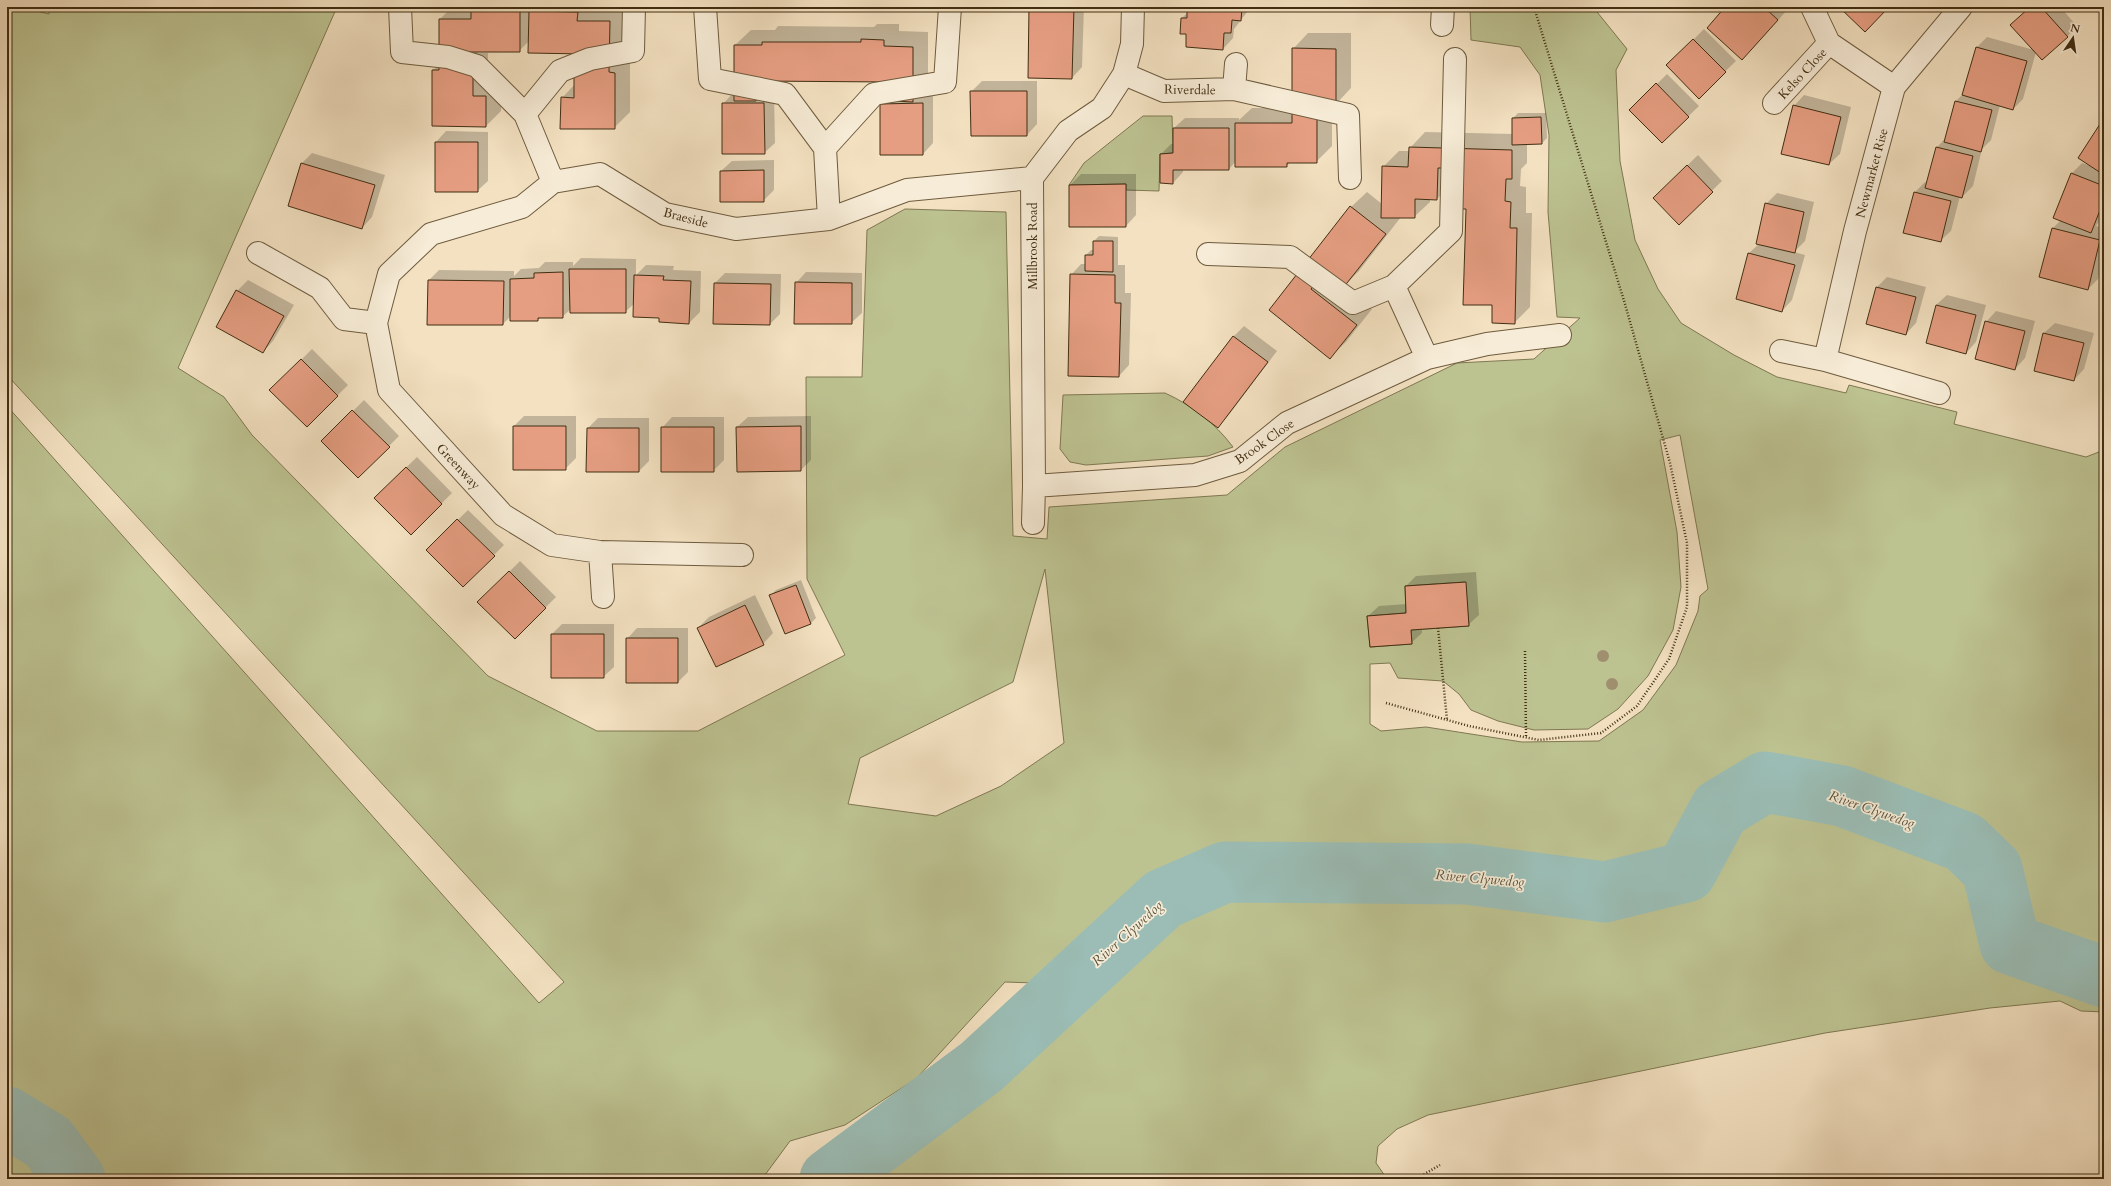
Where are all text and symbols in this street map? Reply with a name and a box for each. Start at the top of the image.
north arrow [2053,18,2093,58]
text: N [2069,20,2082,37]
street label: Kelso Close [1774,44,1831,103]
street label: Riverdale [1164,81,1216,99]
street label: Newmarket Rise [1851,126,1893,220]
street label: Millbrook Road [1024,202,1042,290]
street label: Braeside [661,203,710,233]
street label: Brook Close [1231,415,1298,469]
street label: Greenway [432,440,484,494]
water label: River Clywedog [1826,786,1918,833]
water label: River Clywedog [1435,865,1526,892]
water label: River Clywedog [1088,896,1167,970]

